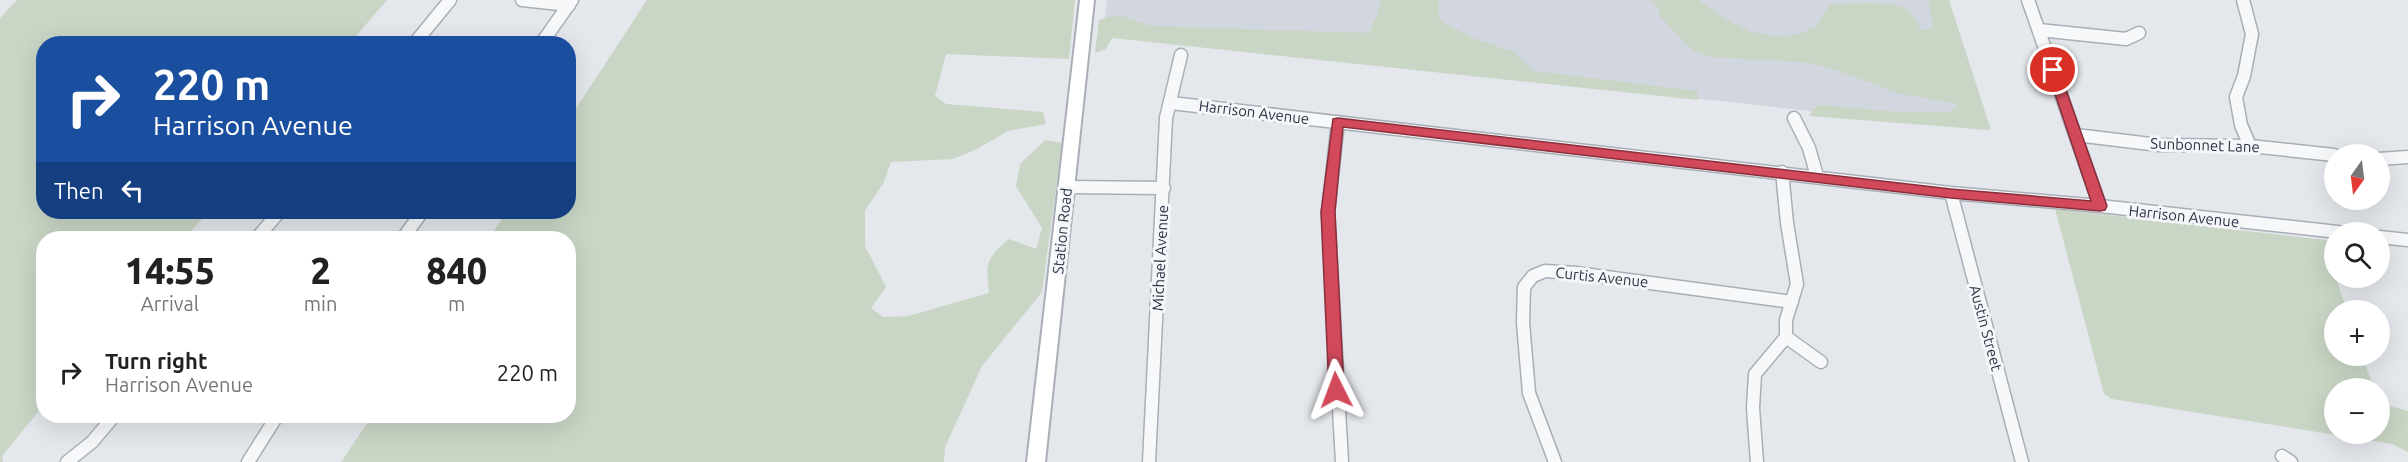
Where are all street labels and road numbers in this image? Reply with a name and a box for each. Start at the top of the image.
street label: Harrison Avenue [1198,97,1310,127]
street label: Sunbonnet Lane [2150,135,2260,155]
street label: Station Road [1049,187,1075,275]
street label: Harrison Avenue [2128,202,2240,230]
street label: Michael Avenue [1149,205,1171,311]
street label: Curtis Avenue [1555,264,1649,290]
street label: Austin Street [1966,283,2006,373]

